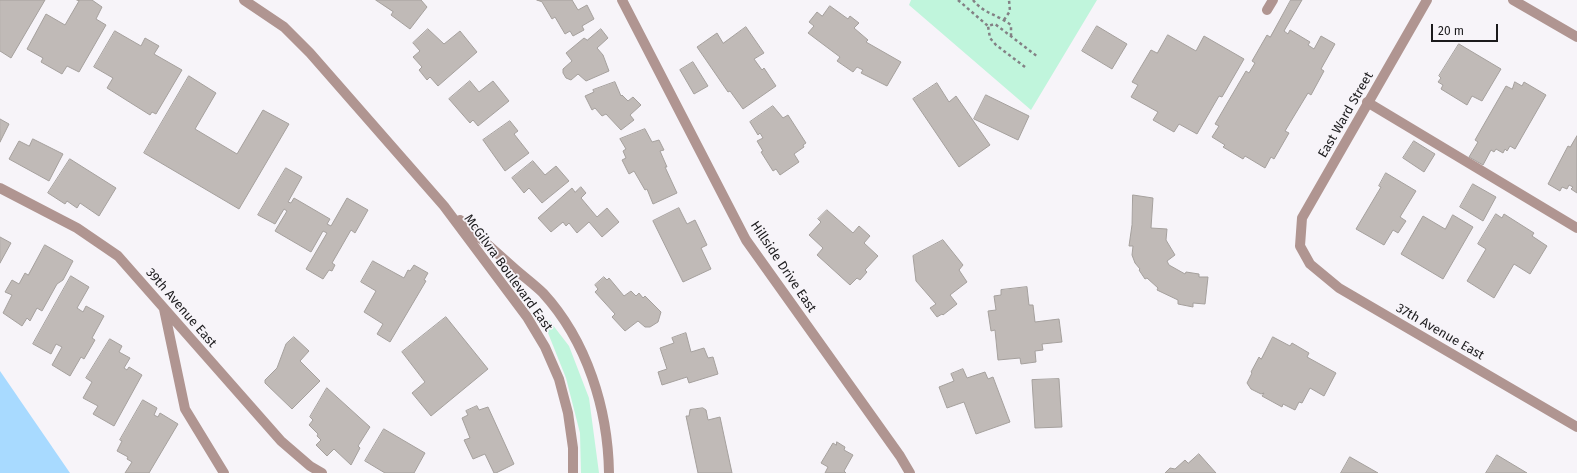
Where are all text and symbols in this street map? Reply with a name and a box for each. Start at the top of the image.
scale bar [1433,16,1500,42]
text: 20 m [1438,24,1464,38]
street label: East Ward Street [1315,69,1377,161]
street label: McGilvra Boulevard East [460,211,556,335]
street label: Hillside Drive East [747,218,819,316]
street label: 39th Avenue East [142,265,220,351]
street label: 37th Avenue East [1393,300,1487,364]

